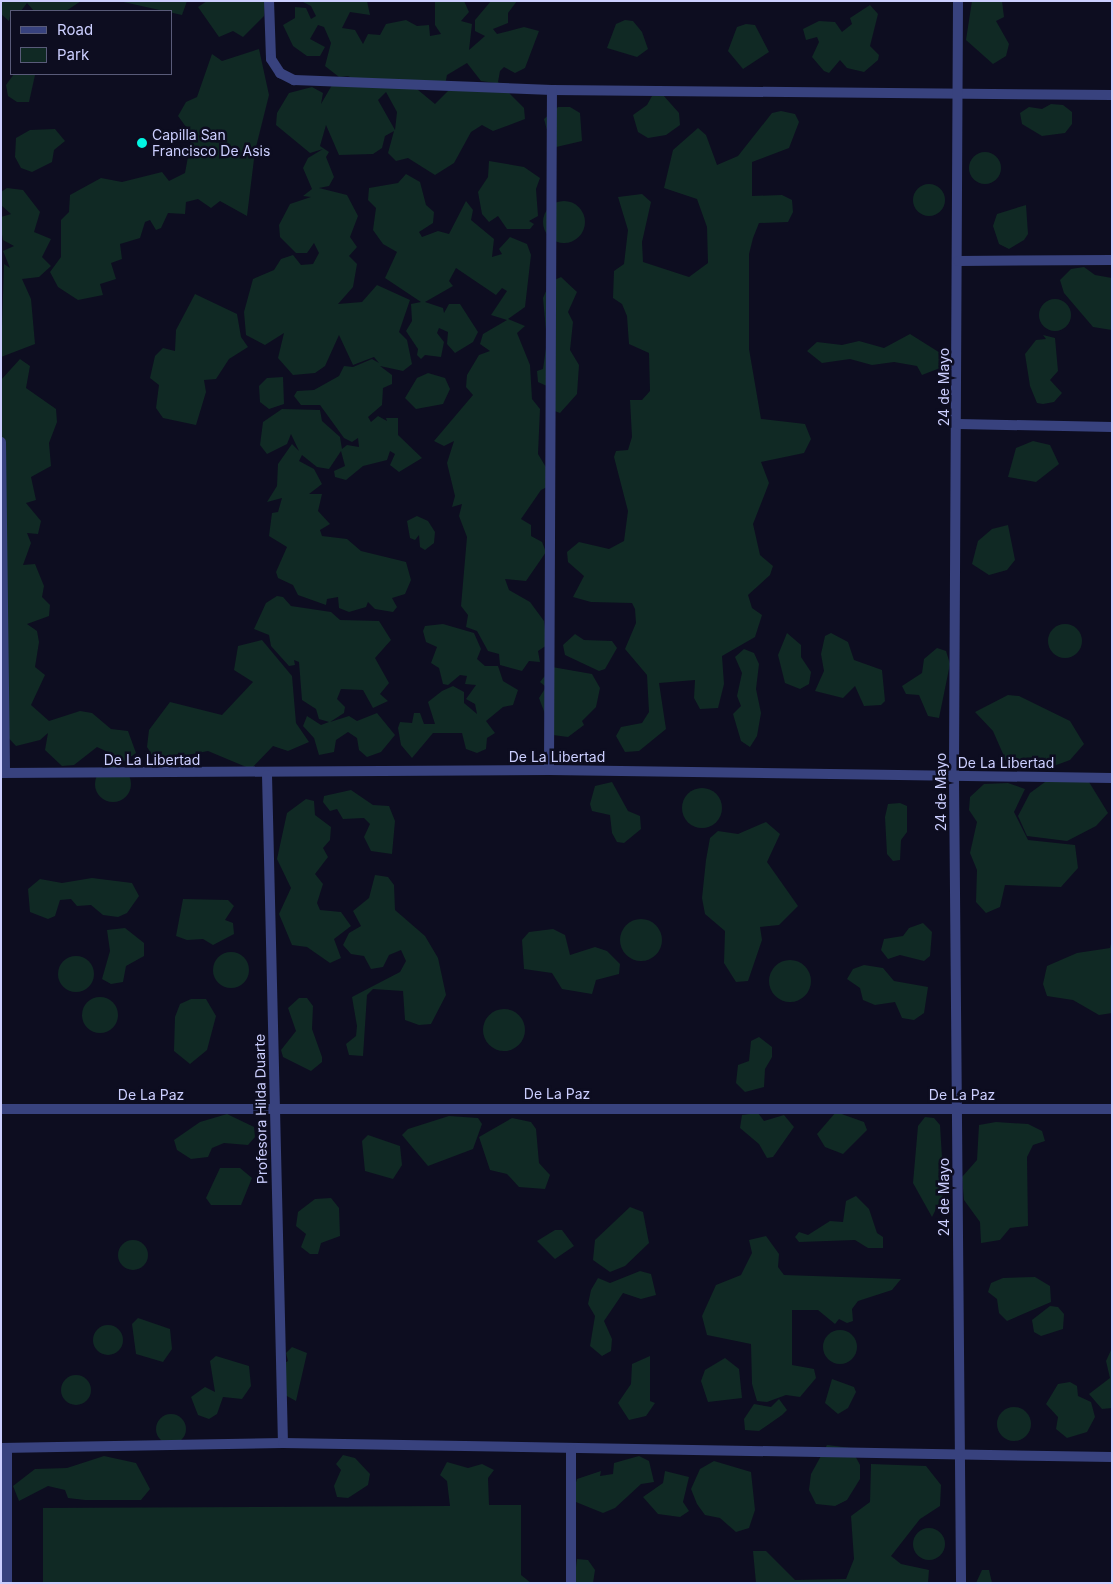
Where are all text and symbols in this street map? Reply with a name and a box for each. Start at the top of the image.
legend [10,10,172,75]
text: Road [57,20,93,39]
text: Park [57,45,89,64]
place label: Capilla San Francisco De Asis [152,127,270,160]
marker: Capilla San Francisco De Asis [136,137,148,149]
street label: 24 de Mayo [936,348,952,426]
street label: De La Libertad [509,749,605,765]
street label: De La Libertad [104,752,200,768]
street label: 24 de Mayo [933,753,949,831]
street label: De La Libertad [958,755,1054,771]
street label: Profesora Hilda Duarte [251,1034,271,1184]
street label: De La Paz [524,1086,590,1102]
street label: De La Paz [118,1087,184,1103]
street label: De La Paz [929,1087,995,1103]
street label: 24 de Mayo [936,1158,952,1236]

